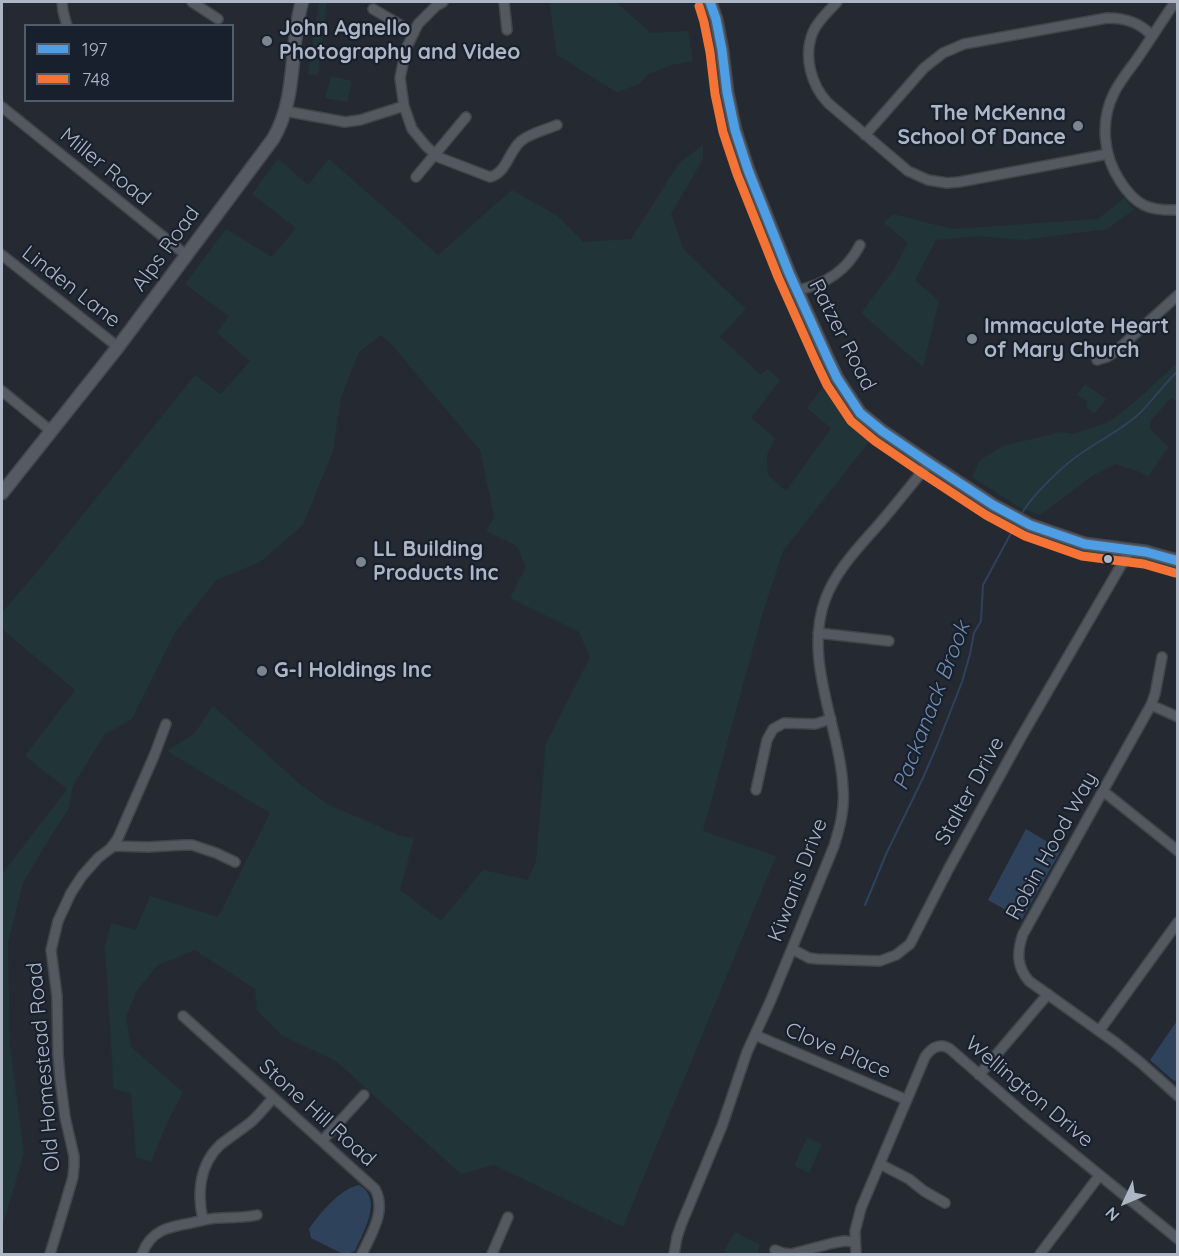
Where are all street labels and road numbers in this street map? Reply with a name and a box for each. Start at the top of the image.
street label: Miller Road [55,123,155,211]
street label: Alps Road [127,202,205,296]
street label: Linden Lane [17,241,125,333]
street label: Ratzer Road [803,275,881,395]
street label: Stalter Drive [930,733,1010,849]
street label: Robin Hood Way [1001,768,1103,924]
street label: Kiwanis Drive [763,815,833,945]
street label: Old Homestead Road [22,961,66,1173]
street label: Clove Place [781,1017,895,1085]
street label: Wellington Drive [960,1031,1098,1153]
street label: Stone Hill Road [253,1054,381,1172]

